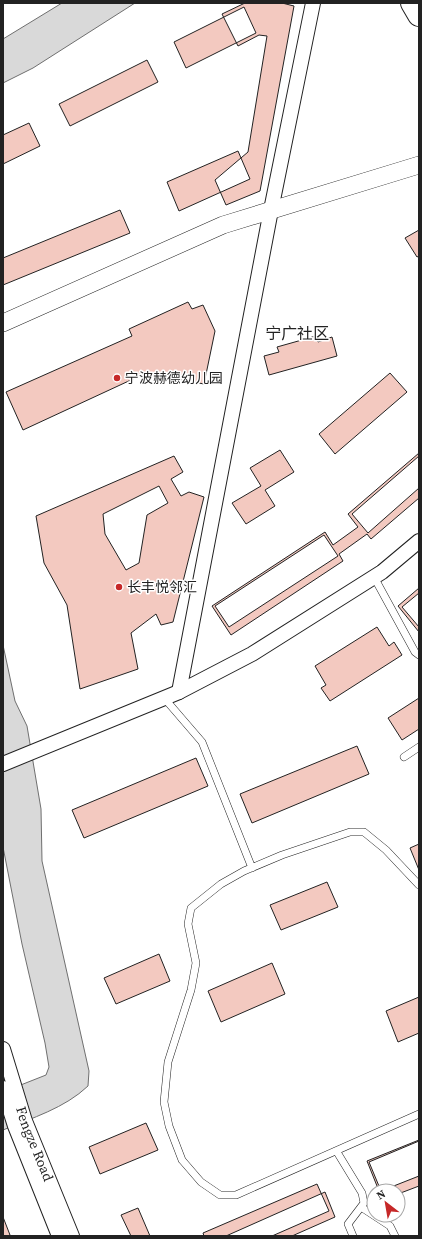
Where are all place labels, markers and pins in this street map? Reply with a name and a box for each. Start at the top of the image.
place label: 宁波赫德幼儿园 [125,368,223,388]
marker: 宁波赫德幼儿园 [112,373,122,383]
place label: 长丰悦邻汇 [127,577,197,597]
marker: 长丰悦邻汇 [114,582,124,592]

